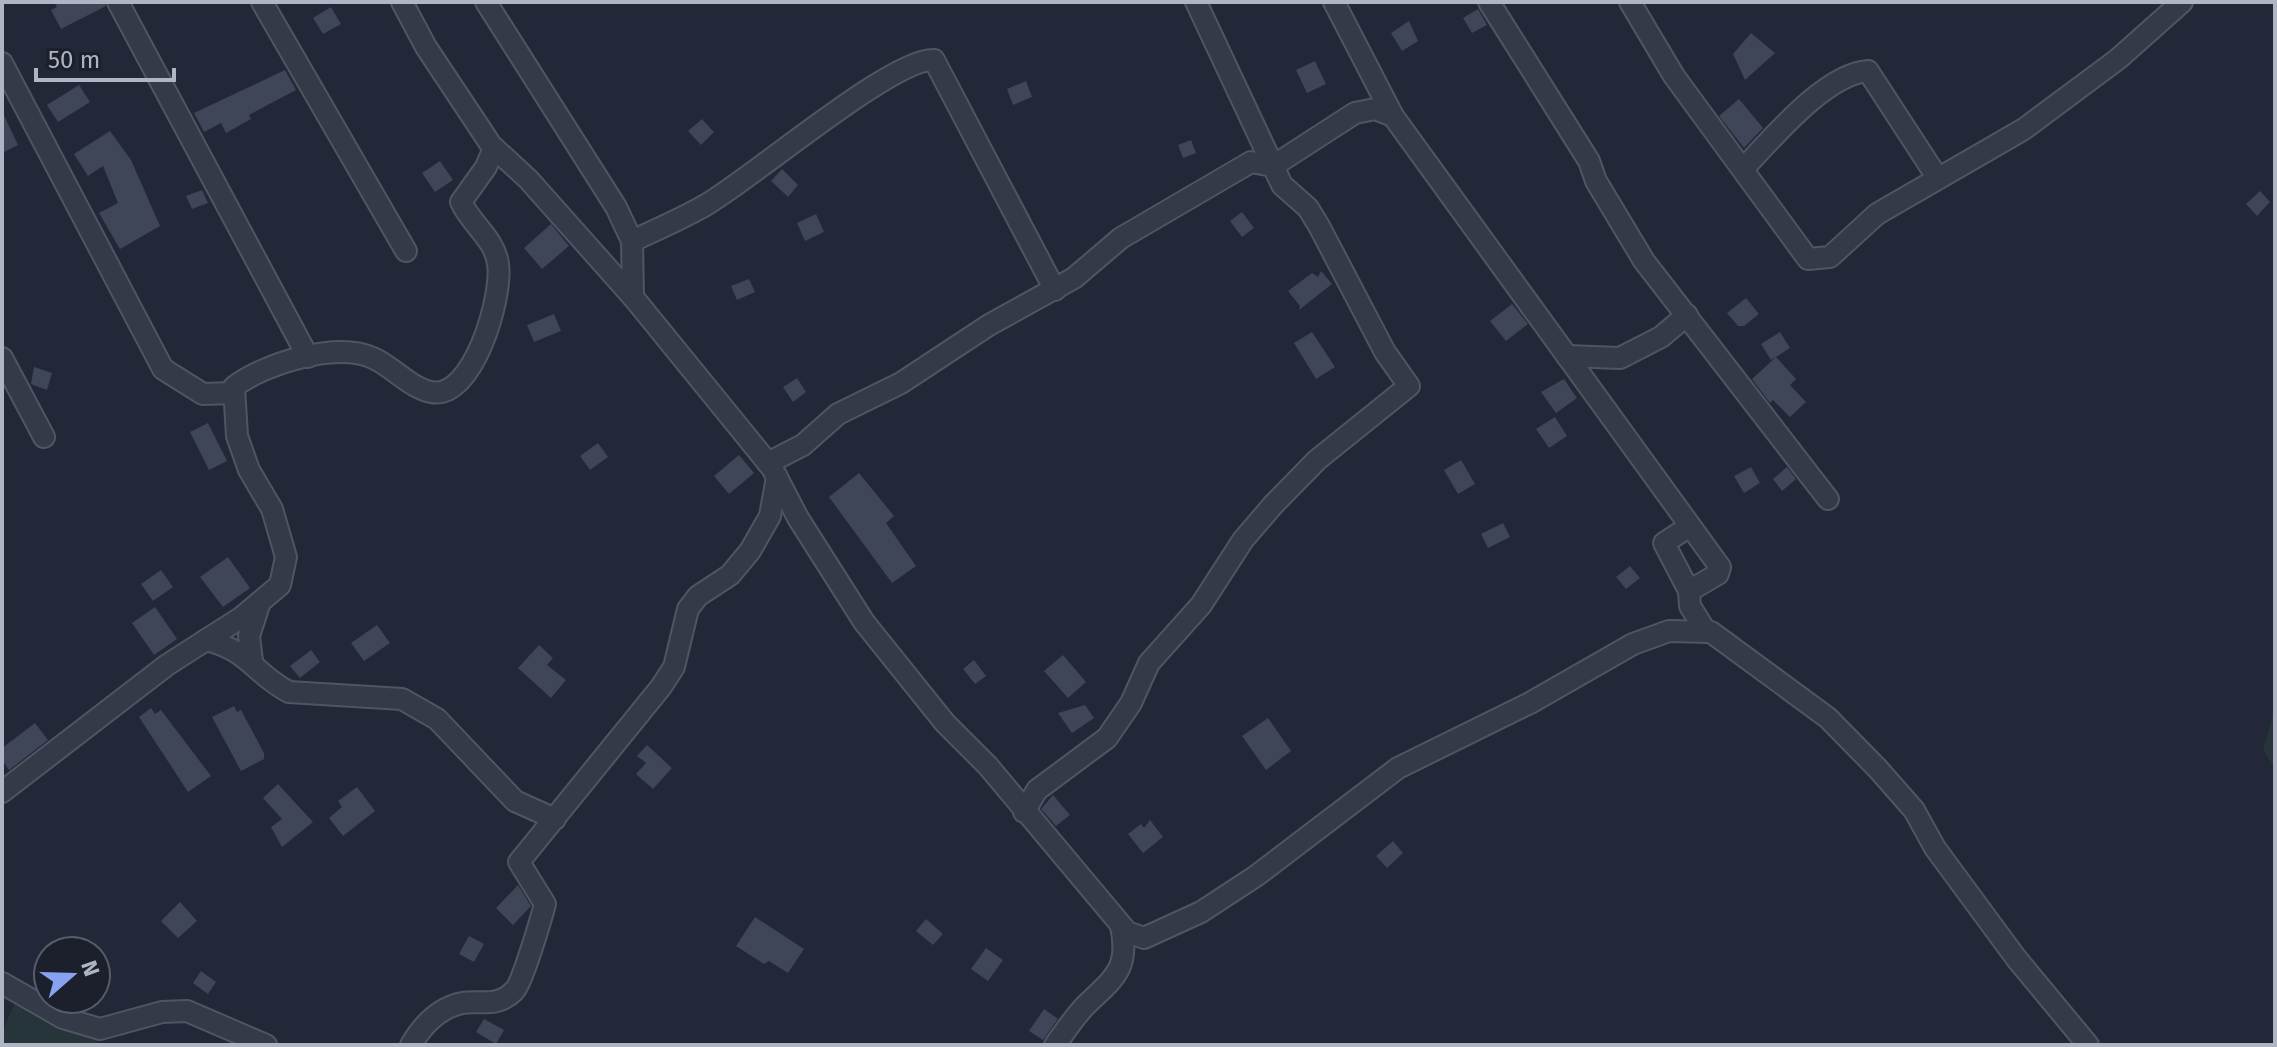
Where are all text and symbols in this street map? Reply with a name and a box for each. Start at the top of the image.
scale bar [36,32,174,82]
text: 50 m [48,46,100,74]
north arrow [32,935,112,1015]
text: N [75,957,106,980]

